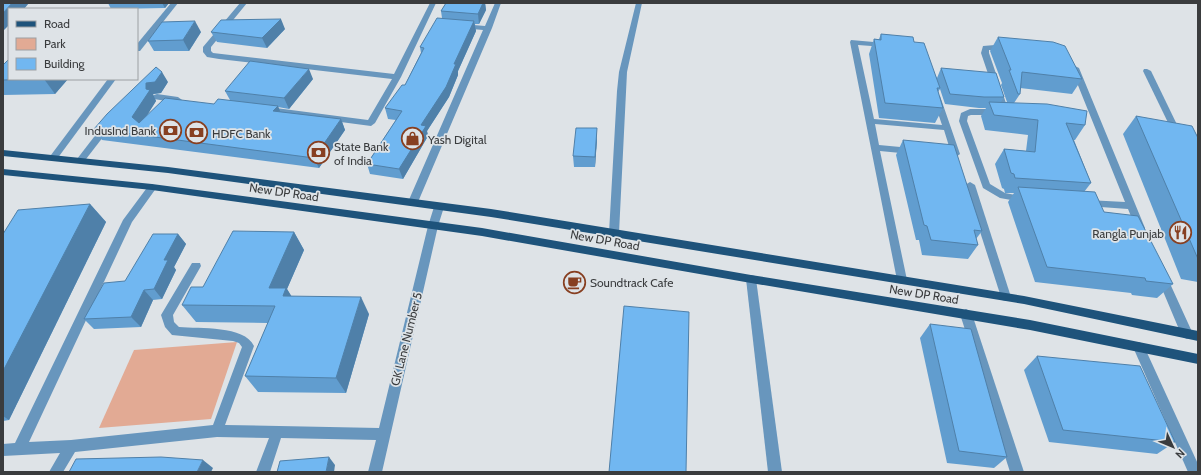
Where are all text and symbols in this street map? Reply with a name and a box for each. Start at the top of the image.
legend [8,8,138,80]
text: Road [44,16,70,31]
text: Park [44,36,66,51]
text: Building [44,56,86,71]
bank icon: IndusInd Bank [158,117,184,143]
bank icon: HDFC Bank [184,120,210,146]
place label: IndusInd Bank [85,123,157,138]
place label: HDFC Bank [212,126,271,141]
shop icon: Yash Digital [399,126,425,152]
place label: Yash Digital [427,132,487,147]
place label: State Bank of India [334,139,389,168]
bank icon: State Bank of India [306,140,332,166]
street label: New DP Road [248,180,320,204]
restaurant icon: Rangla Punjab [1167,220,1193,246]
place label: Rangla Punjab [1092,226,1164,241]
street label: New DP Road [569,227,641,253]
cafe icon: Soundtrack Cafe [561,269,587,295]
place label: Soundtrack Cafe [590,275,673,290]
street label: New DP Road [888,281,960,307]
street label: GK Lane Number 5 [387,291,425,387]
north arrow [1153,427,1193,467]
text: N [1172,446,1188,462]

